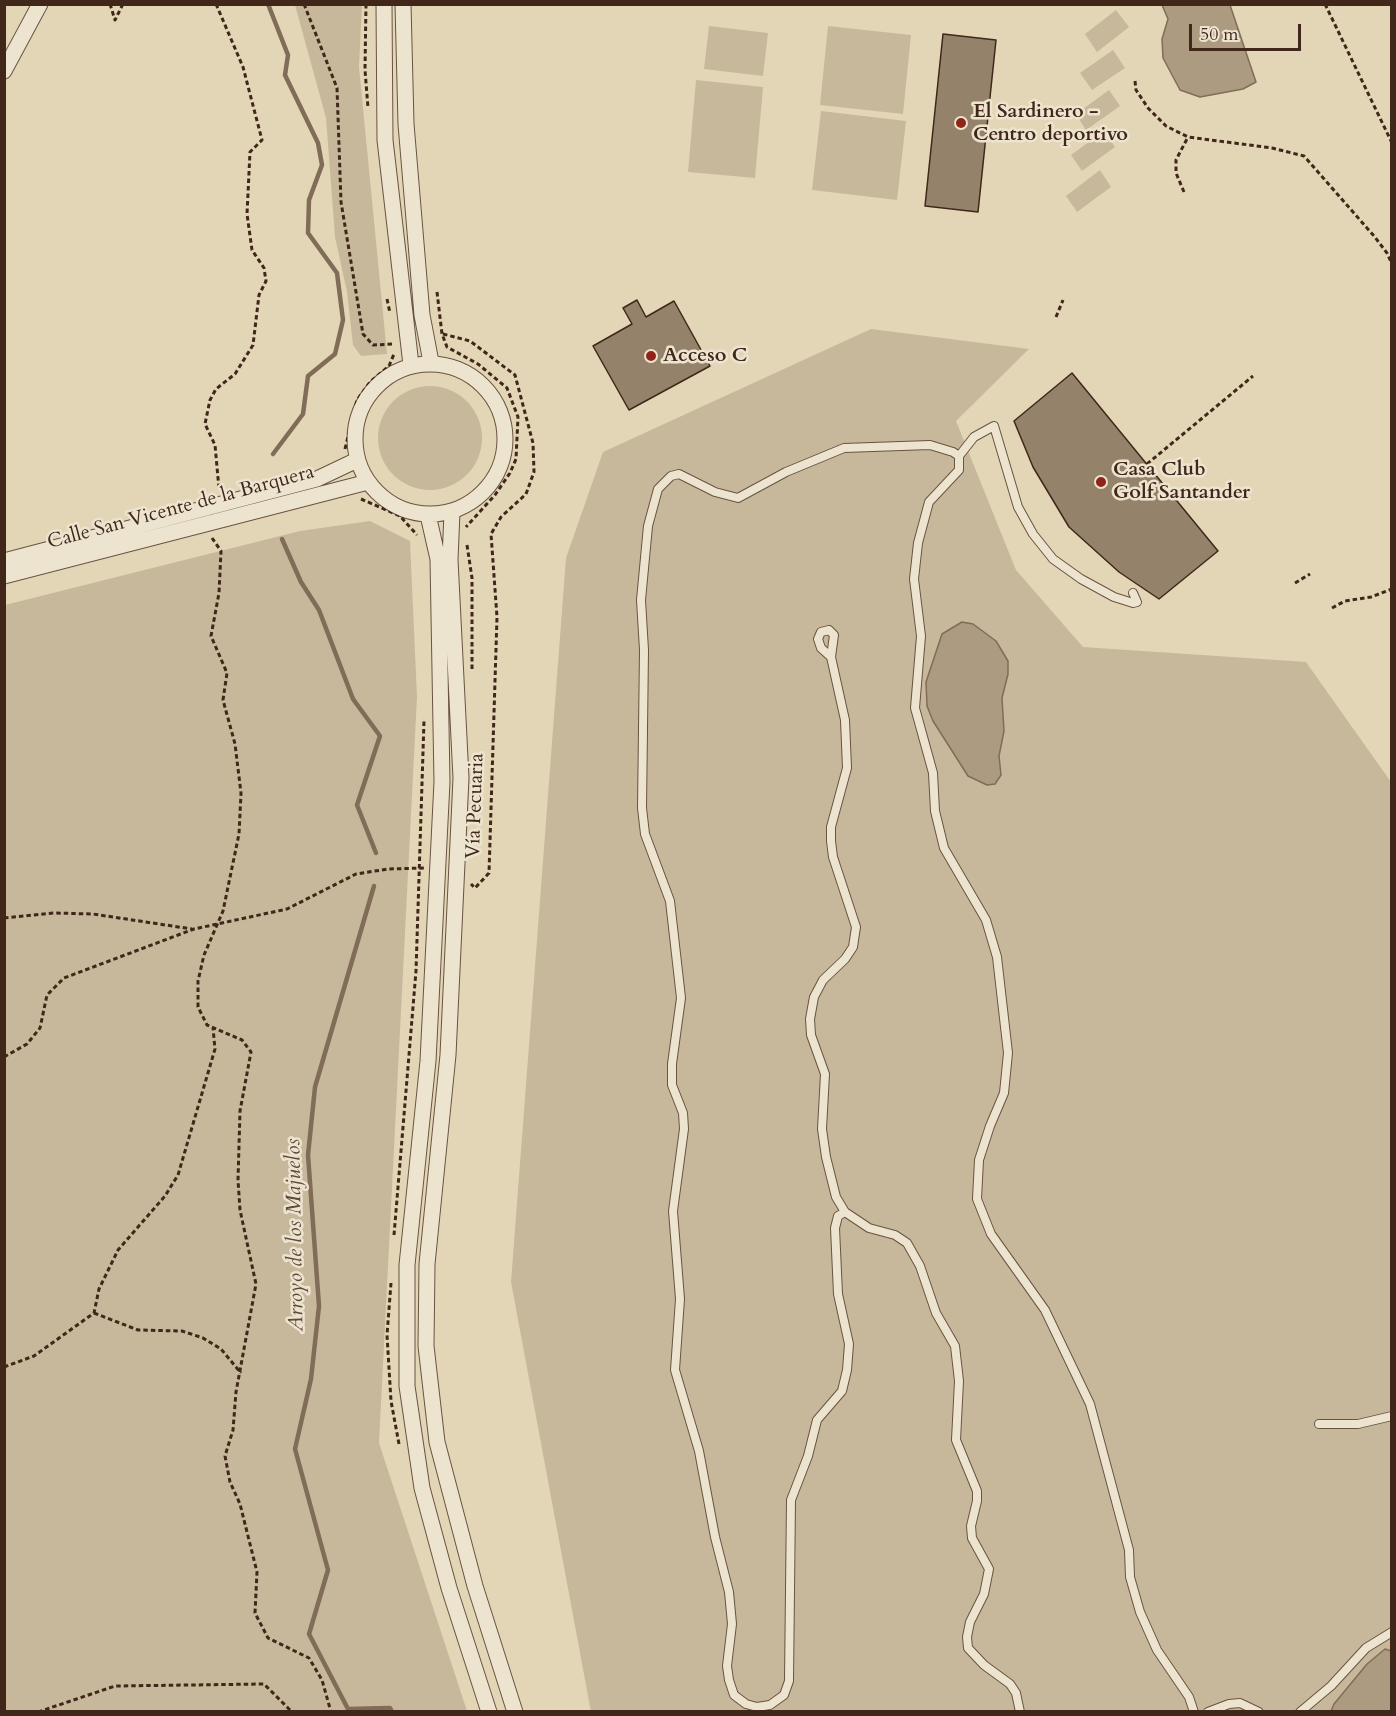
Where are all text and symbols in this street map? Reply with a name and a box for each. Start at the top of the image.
scale bar [1192,12,1304,50]
text: 50 m [1200,22,1239,47]
place label: El Sardinero - Centro deportivo [973,100,1128,147]
marker: El Sardinero - Centro deportivo [954,116,968,130]
place label: Acceso C [663,344,747,368]
marker: Acceso C [644,349,658,363]
place label: Casa Club Golf Santander [1113,458,1250,505]
street label: Calle San Vicente de la Barquera [45,461,317,555]
marker: Casa Club Golf Santander [1094,475,1108,489]
street label: Vía Pecuaria [462,753,490,859]
water label: Arroyo de los Majuelos [282,1138,310,1332]

